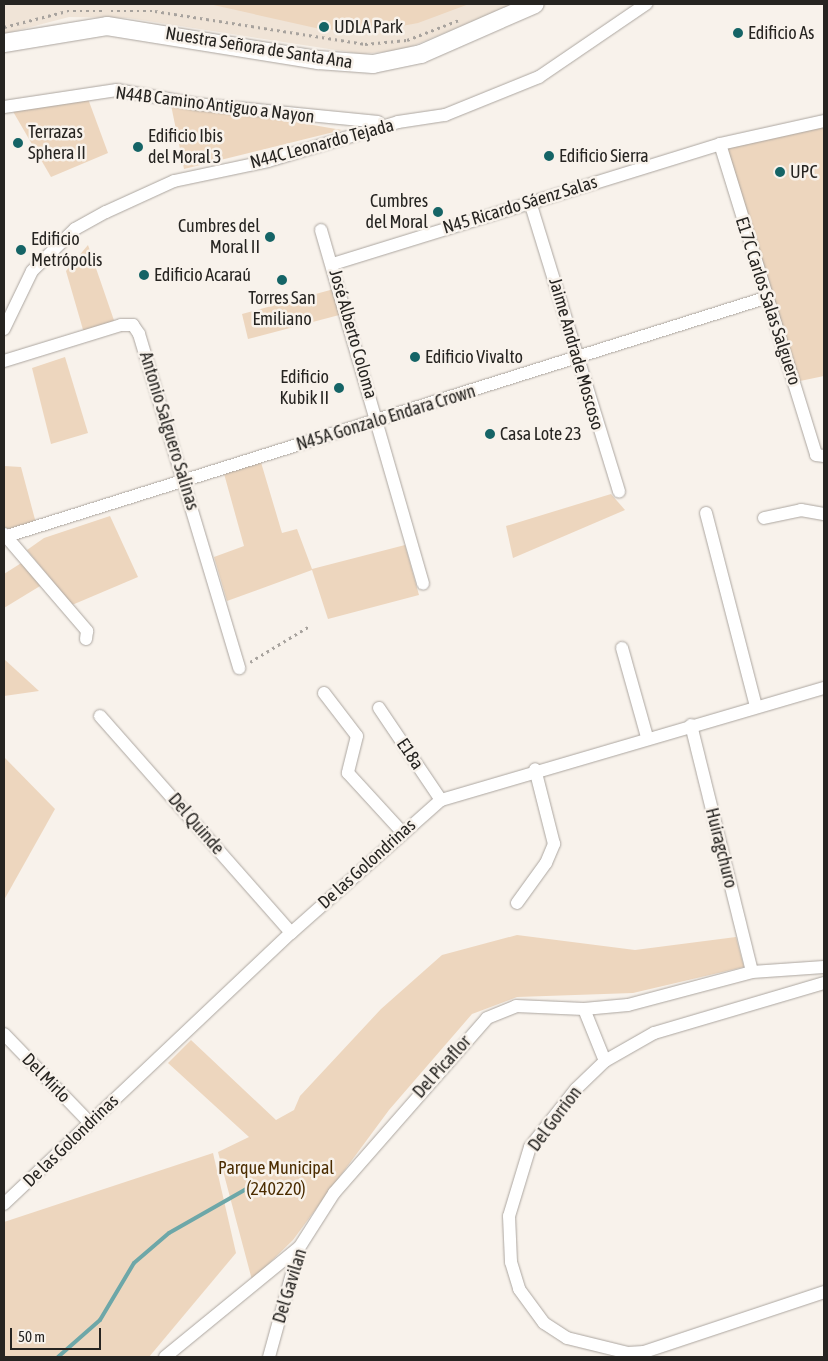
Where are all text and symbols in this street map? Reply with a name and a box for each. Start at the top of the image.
place label: UDLA Park [334,16,403,38]
marker: UDLA Park [318,21,330,33]
place label: Edificio As [748,22,814,44]
street label: Nuestra Señora de Santa Ana [164,23,354,73]
marker: Edificio As [732,27,744,39]
street label: N44B Camino Antiguo a Nayon [114,82,316,128]
street label: N44C Leonardo Tejada [248,114,396,174]
place label: Terrazas Sphera II [28,122,86,164]
place label: Edificio Ibis del Moral 3 [148,126,223,168]
marker: Terrazas Sphera II [12,137,24,149]
marker: Edificio Ibis del Moral 3 [132,141,144,153]
place label: Edificio Sierra [559,145,649,167]
marker: Edificio Sierra [543,150,555,162]
place label: UPC [790,161,818,183]
marker: UPC [774,166,786,178]
street label: N45 Ricardo Sáenz Salas [440,171,600,239]
place label: Cumbres del Moral [365,191,428,233]
marker: Cumbres del Moral [432,206,444,218]
street label: E17C Carlos Salas Salguero [731,214,805,388]
place label: Cumbres del Moral II [178,216,260,258]
place label: Edificio Metrópolis [31,229,102,272]
marker: Cumbres del Moral II [264,231,276,243]
marker: Edificio Metrópolis [15,244,27,256]
place label: Edificio Acaraú [154,264,251,286]
street label: José Alberto Coloma [324,267,382,401]
marker: Edificio Acaraú [138,269,150,281]
marker: Torres San Emiliano [276,274,288,286]
street label: Jaime Andrade Moscoso [544,275,608,433]
place label: Torres San Emiliano [248,288,316,330]
place label: Edificio Vivalto [425,346,523,368]
street label: Antonio Salguero Salinas [135,349,203,513]
marker: Edificio Vivalto [409,351,421,363]
place label: Edificio Kubik II [279,367,329,409]
street label: N45A Gonzalo Endara Crown [294,380,478,456]
marker: Edificio Kubik II [333,382,345,394]
place label: Casa Lote 23 [500,423,582,445]
marker: Casa Lote 23 [484,428,496,440]
street label: E18a [392,734,428,774]
street label: Del Quinde [163,789,229,859]
street label: Huiragchuro [701,806,741,890]
street label: De las Golondrinas [314,815,420,913]
street label: Del Picaflor [408,1031,476,1103]
street label: Del Mirlo [17,1049,75,1107]
street label: Del Gorrion [524,1082,586,1156]
street label: De las Golondrinas [19,1090,123,1192]
park label: Parque Municipal (240220) [218,1158,334,1200]
street label: Del Gavilan [268,1246,312,1326]
scale bar [12,1318,104,1350]
text: 50 m [18,1328,45,1345]

